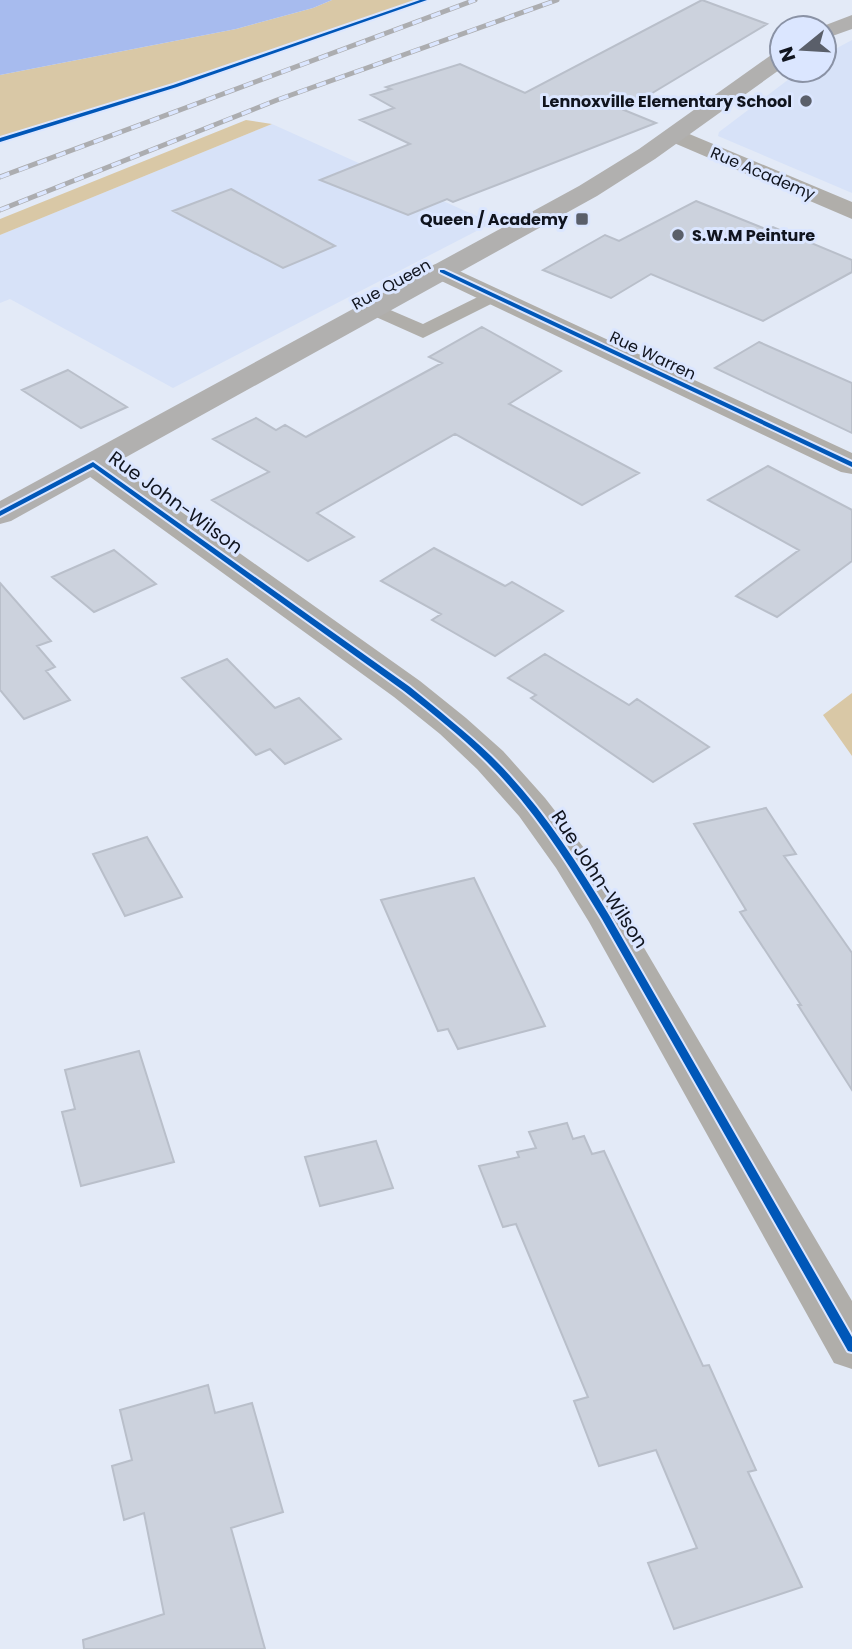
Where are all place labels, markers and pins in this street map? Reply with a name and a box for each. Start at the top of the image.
place label: Lennoxville Elementary School [542,90,792,113]
marker: Lennoxville Elementary School [798,93,814,109]
place label: Queen / Academy [420,208,569,231]
marker: Queen / Academy [574,211,590,227]
place label: S.W.M Peinture [692,224,815,247]
marker: S.W.M Peinture [670,227,686,243]

